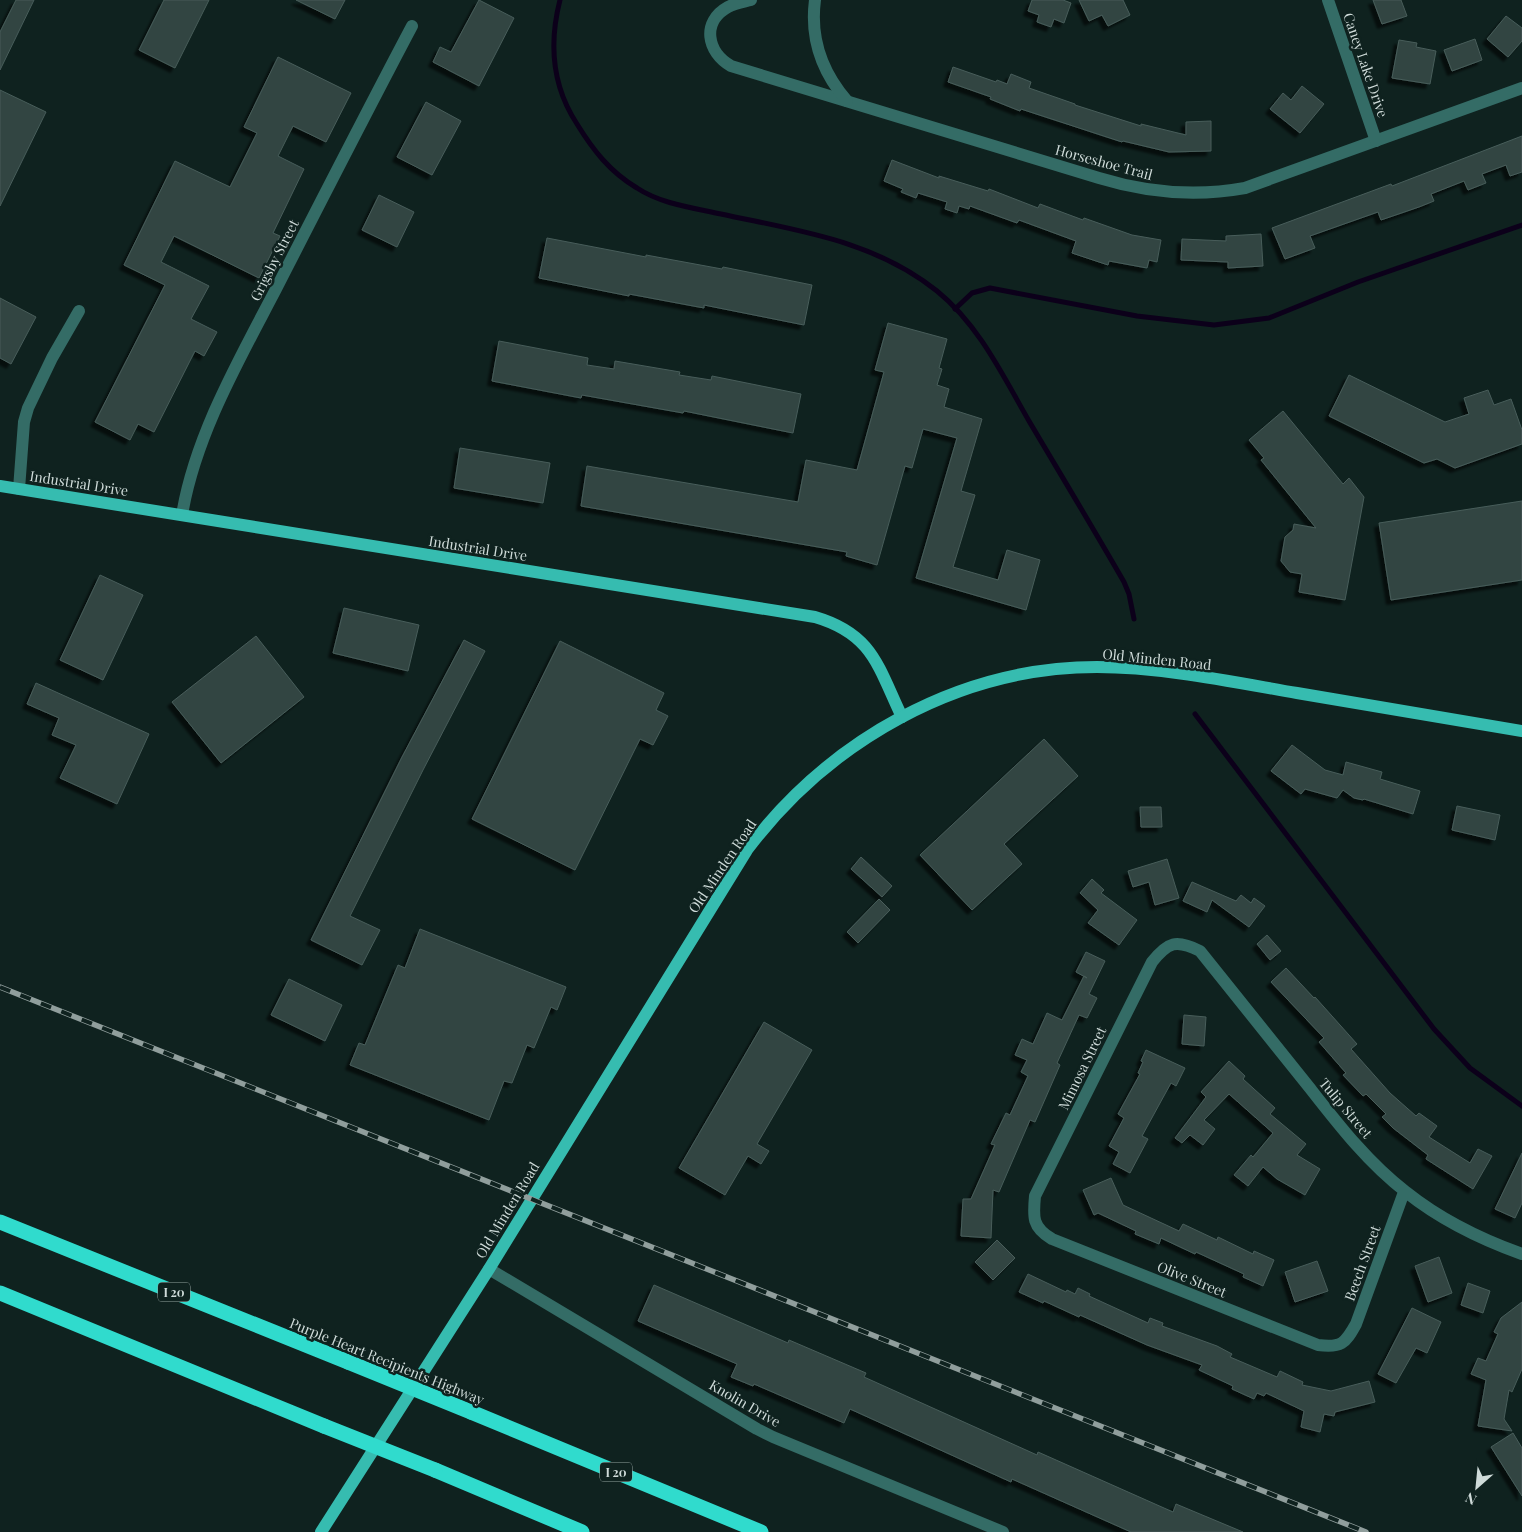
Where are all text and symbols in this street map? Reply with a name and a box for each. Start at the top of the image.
street label: Caney Lake Drive [1339,10,1393,120]
street label: Horseshoe Trail [1053,140,1155,184]
street label: Grigsby Street [245,215,303,304]
street label: Industrial Drive [28,466,130,500]
street label: Industrial Drive [427,531,529,565]
street label: Old Minden Road [1102,644,1212,674]
street label: Old Minden Road [684,815,760,917]
street label: Mimosa Street [1054,1022,1111,1113]
street label: Tulip Street [1315,1074,1377,1143]
street label: Old Minden Road [471,1158,543,1262]
street label: Beech Street [1340,1222,1385,1303]
street label: Olive Street [1154,1256,1230,1302]
road number: I 20 [158,1282,190,1301]
street label: Purple Heart Recipients Highway [287,1313,487,1409]
street label: Knolin Drive [706,1375,784,1431]
road number: I 20 [600,1462,632,1481]
north arrow [1452,1462,1502,1512]
text: N [1462,1488,1480,1510]

